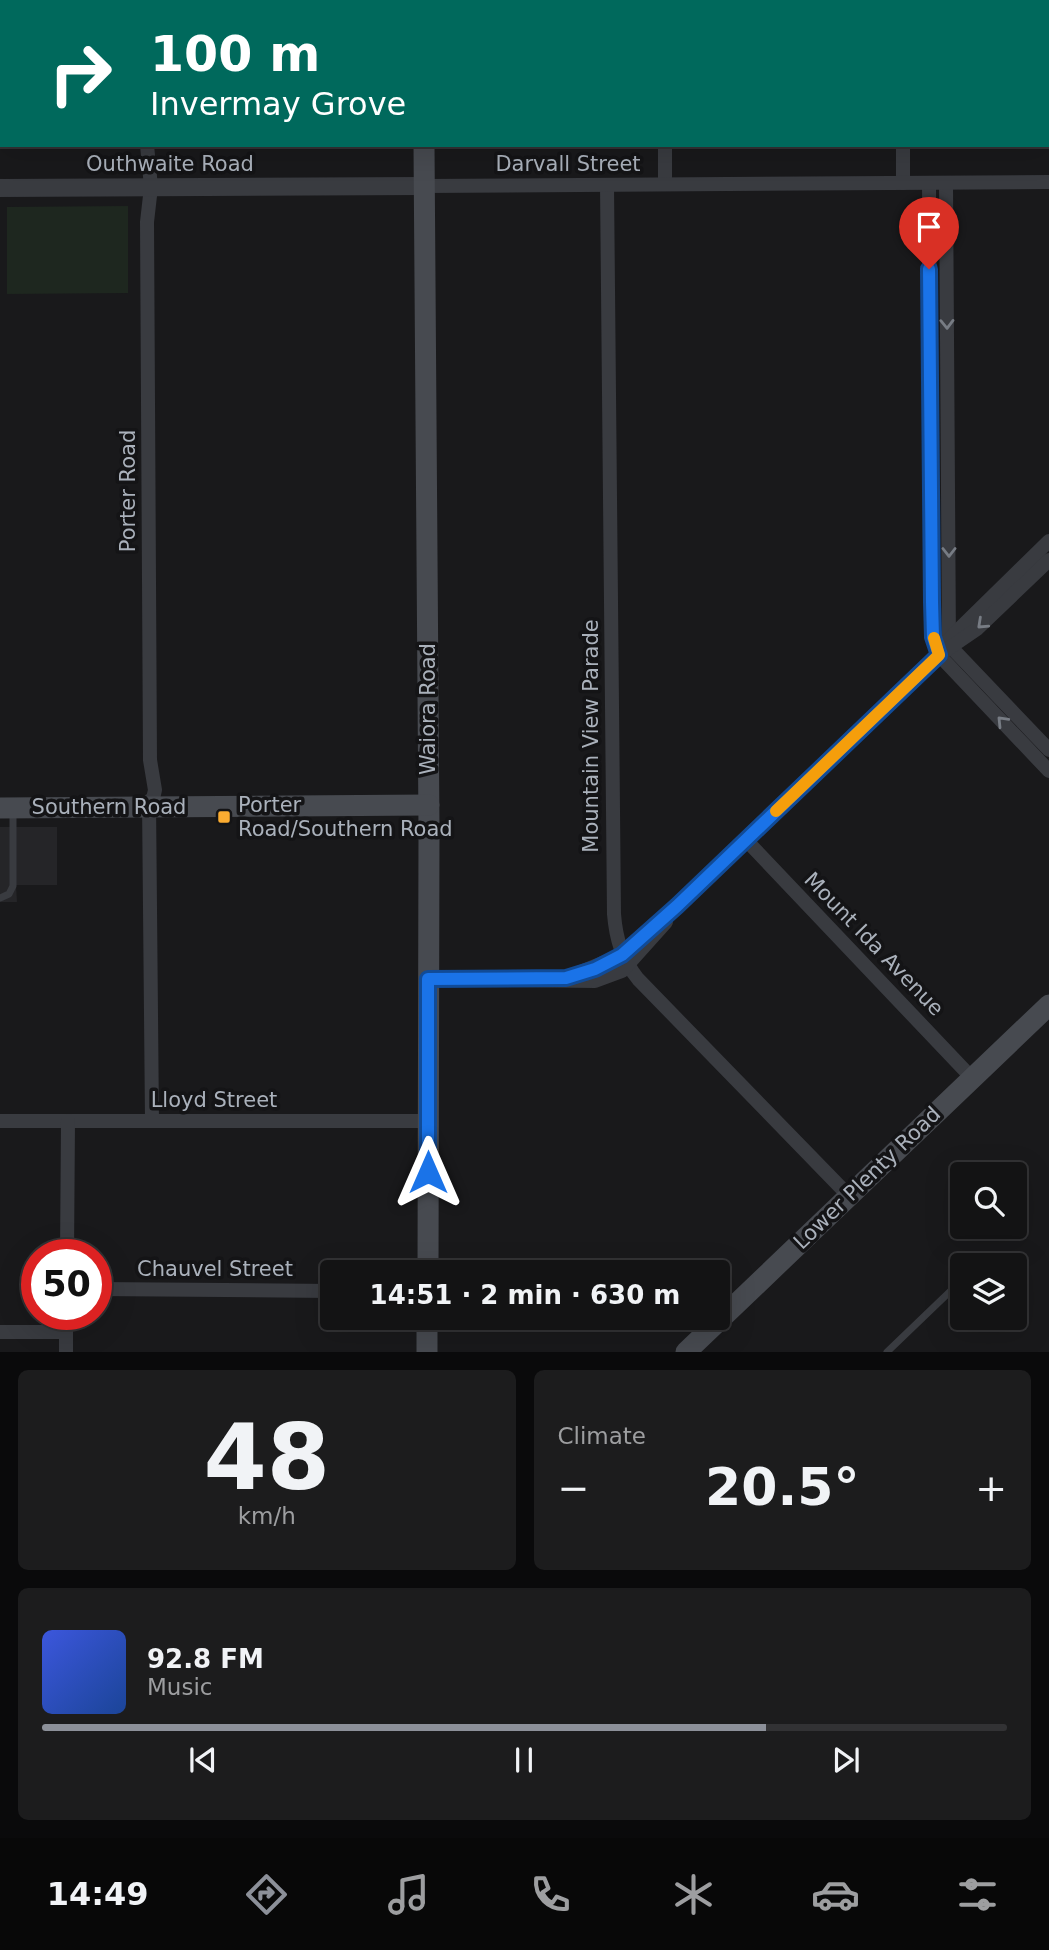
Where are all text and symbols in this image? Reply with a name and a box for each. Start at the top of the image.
text: 100 m [150,26,320,83]
icon: right [35,28,126,119]
text: Invermay Grove [150,85,406,123]
street label: Outhwaite Road [86,152,254,176]
street label: Darvall Street [495,152,641,176]
pin [899,197,959,269]
icon: arrive [910,208,948,246]
one-way arrow [939,320,955,330]
street label: Porter Road [116,430,140,552]
one-way arrow [941,547,957,558]
one-way arrow [977,616,990,628]
street label: Mountain View Parade [579,619,603,853]
street label: Waiora Road [416,643,440,775]
one-way arrow [997,716,1010,729]
place label: Porter Road/Southern Road [238,793,453,841]
street label: Southern Road [32,795,186,819]
marker: Porter Road/Southern Road [216,809,232,825]
street label: Mount Ida Avenue [800,867,948,1021]
street label: Lloyd Street [151,1088,277,1112]
street label: Lower Plenty Road [789,1102,945,1254]
position arrow [391,1135,465,1209]
map controls [950,1162,1027,1330]
button: search [950,1162,1027,1239]
speed limit sign: 50 [21,1239,112,1330]
button: layers [950,1253,1027,1330]
street label: Chauvel Street [137,1257,293,1281]
text: 14:51 · 2 min · 630 m [370,1280,680,1310]
text: 48 [203,1405,330,1510]
text: Climate [558,1423,646,1449]
text: 20.5° [705,1457,859,1517]
text: − [558,1466,589,1510]
text: + [975,1466,1007,1510]
text: km/h [238,1503,296,1529]
text: 92.8 FM [147,1644,264,1674]
text: Music [147,1674,212,1700]
icon: previous [184,1741,222,1779]
icon: pause [505,1741,543,1779]
icon: next [827,1741,865,1779]
icon: directions [242,1870,291,1919]
icon: music [384,1870,433,1919]
icon: phone [526,1870,575,1919]
icon: climate [669,1870,718,1919]
icon: car [811,1870,860,1919]
icon: filters [953,1870,1002,1919]
text: 14:49 [47,1875,149,1913]

